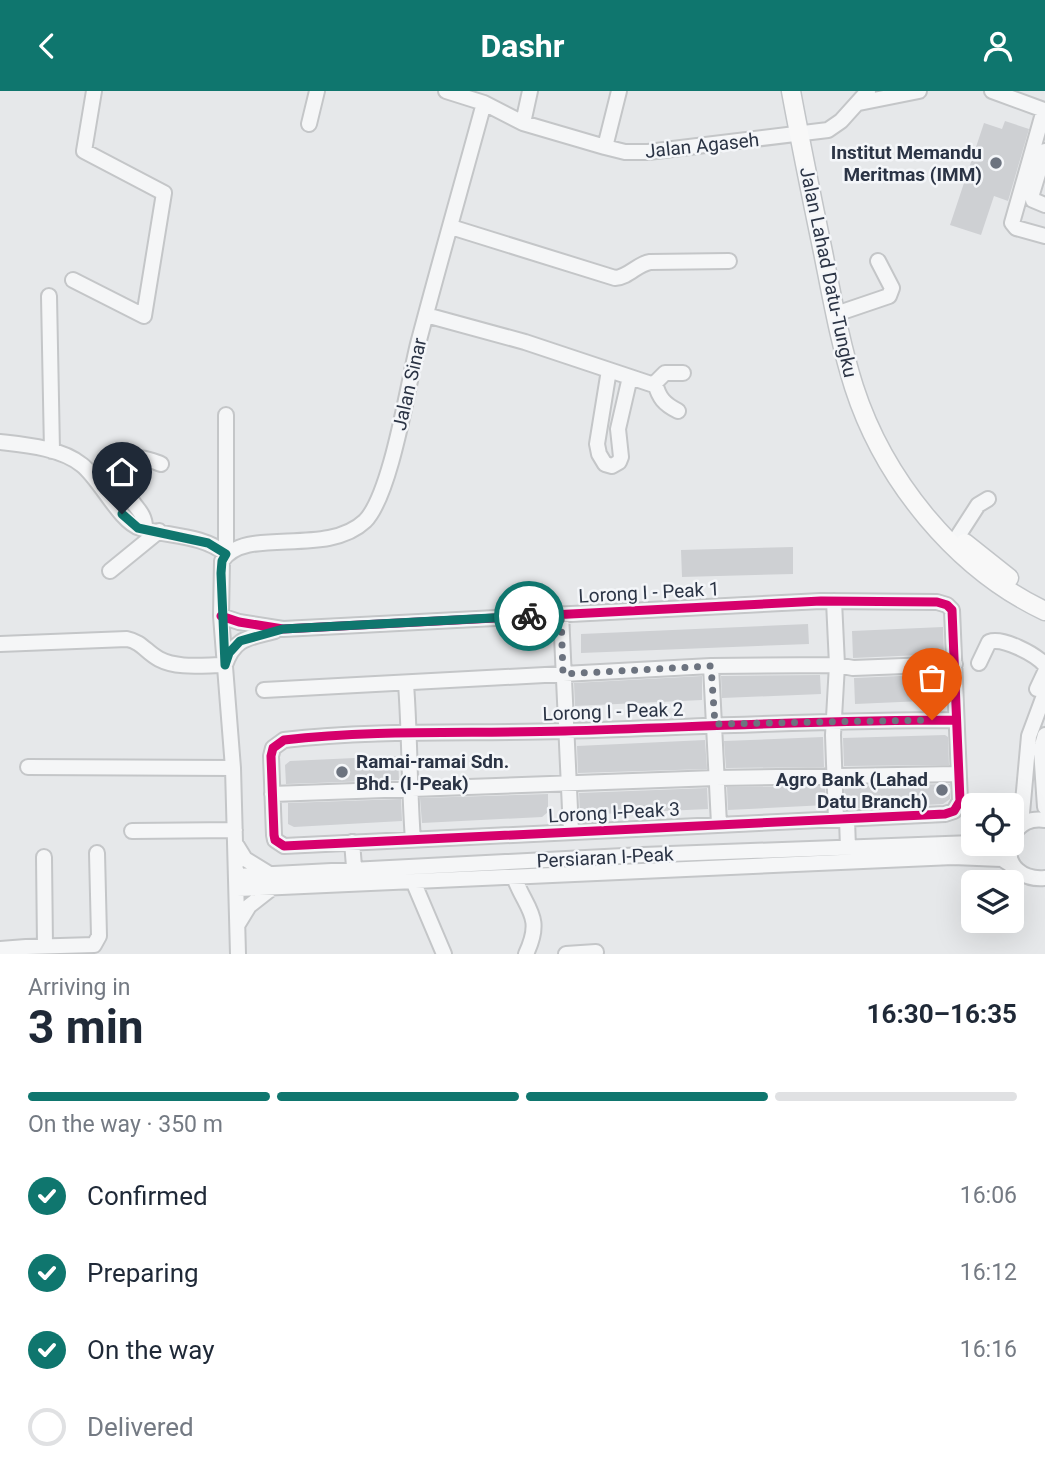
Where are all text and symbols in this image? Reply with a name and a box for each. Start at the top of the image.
icon: back [28,27,66,65]
text: Dashr [481,27,565,65]
icon: person [979,27,1017,65]
street label: Jalan Agaseh [644,128,760,163]
place label: Institut Memandu Meritmas (IMM) [831,141,982,186]
marker: Institut Memandu Meritmas (IMM) [988,155,1004,171]
street label: Jalan Lahad Datu-Tungku [795,165,862,380]
street label: Jalan Sinar [388,335,431,433]
pin [92,442,152,514]
icon: home [103,453,141,491]
street label: Lorong I - Peak 1 [578,577,720,608]
courier [494,581,564,651]
icon: bike [510,597,548,635]
pin [902,648,962,720]
icon: bag [913,659,951,697]
street label: Lorong I - Peak 2 [542,698,684,725]
place label: Ramai-ramai Sdn. Bhd. (I-Peak) [356,750,509,795]
marker: Ramai-ramai Sdn. Bhd. (I-Peak) [334,764,350,780]
place label: Agro Bank (Lahad Datu Branch) [776,768,928,813]
marker: Agro Bank (Lahad Datu Branch) [934,782,950,798]
map controls [961,793,1024,933]
button: locate [961,793,1024,856]
street label: Lorong I-Peak 3 [548,798,680,827]
street label: Persiaran I-Peak [536,842,674,873]
button: layers [961,870,1024,933]
text: Arriving in [28,974,131,1001]
text: 16:30–16:35 [867,999,1017,1029]
text: 3 min [28,1000,144,1054]
text: On the way · 350 m [28,1111,223,1138]
icon: check [28,1177,66,1215]
text: Confirmed [87,1181,208,1211]
text: 16:06 [960,1182,1017,1209]
icon: check [28,1254,66,1292]
text: Preparing [87,1258,199,1288]
text: 16:12 [960,1259,1017,1286]
icon: check [28,1331,66,1369]
text: On the way [87,1335,215,1365]
text: 16:16 [960,1336,1017,1363]
text: Delivered [87,1412,194,1442]

